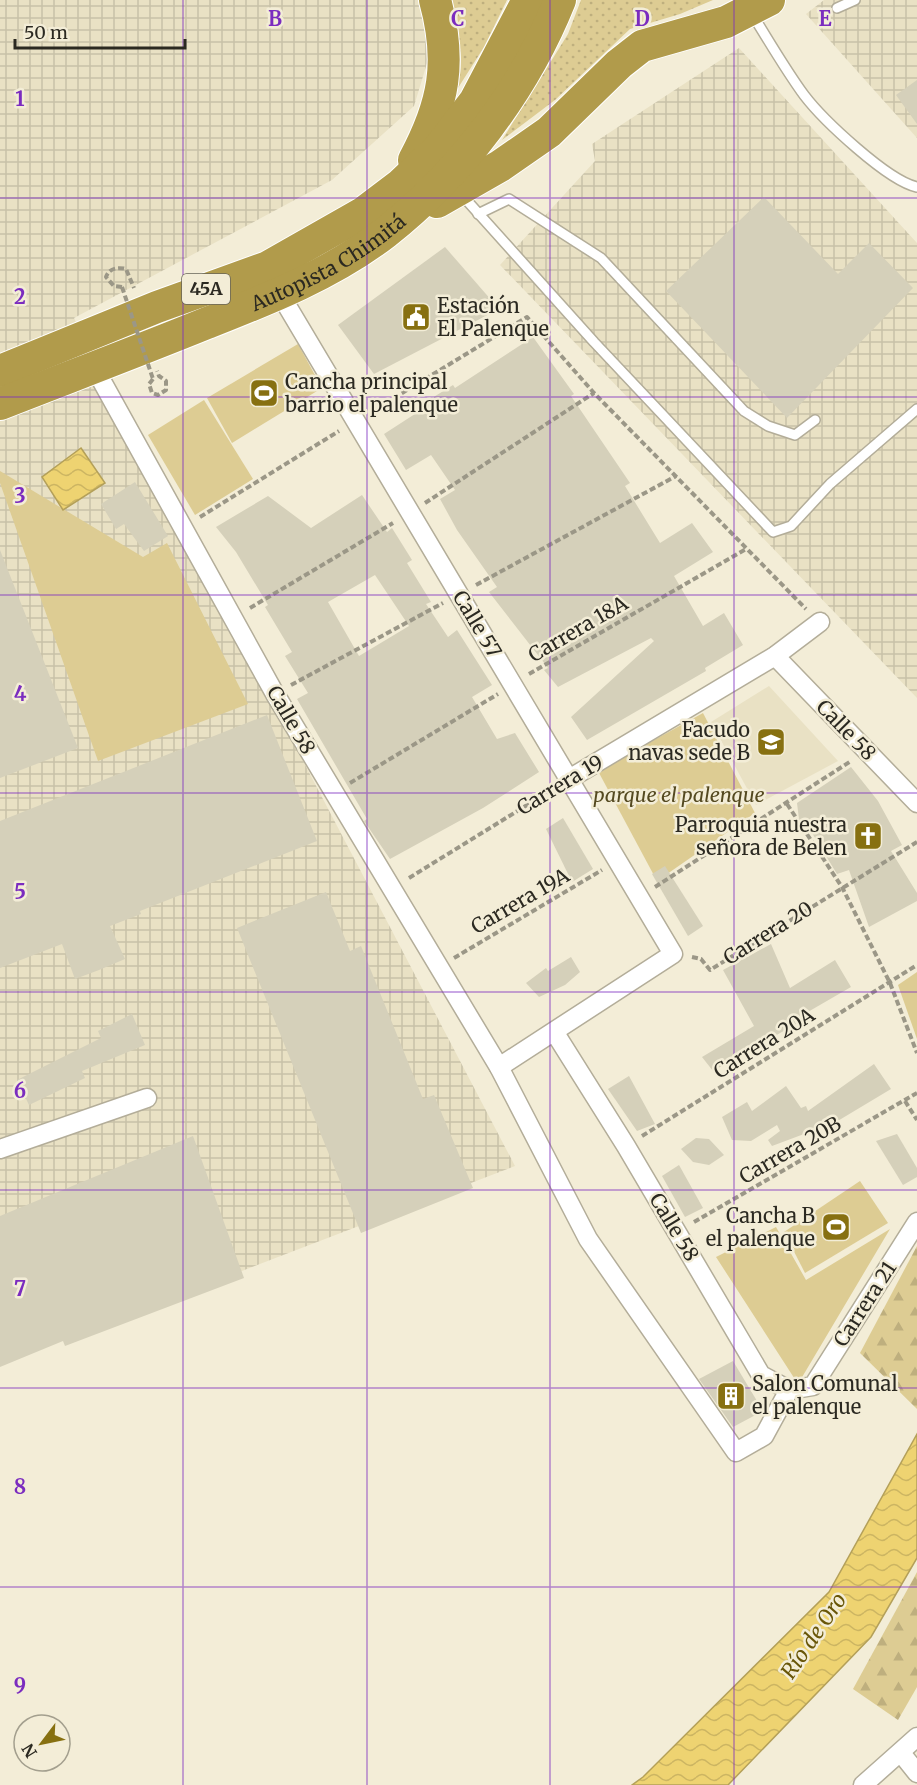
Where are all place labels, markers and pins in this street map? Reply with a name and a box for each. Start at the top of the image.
place label: Estación El Palenque [437,293,549,341]
public building icon: Estación El Palenque [400,301,432,333]
place label: Cancha principal barrio el palenque [284,369,458,417]
sports icon: Cancha principal barrio el palenque [248,377,280,409]
place label: Facudo navas sede B [628,717,750,765]
school or university icon: Facudo navas sede B [755,726,787,758]
place label: Parroquia nuestra señora de Belen [675,812,847,860]
church icon: Parroquia nuestra señora de Belen [852,820,884,852]
place label: Cancha B el palenque [706,1203,815,1251]
sports icon: Cancha B el palenque [820,1211,852,1243]
place label: Salon Comunal el palenque [752,1371,898,1419]
building icon: Salon Comunal el palenque [715,1380,747,1412]

